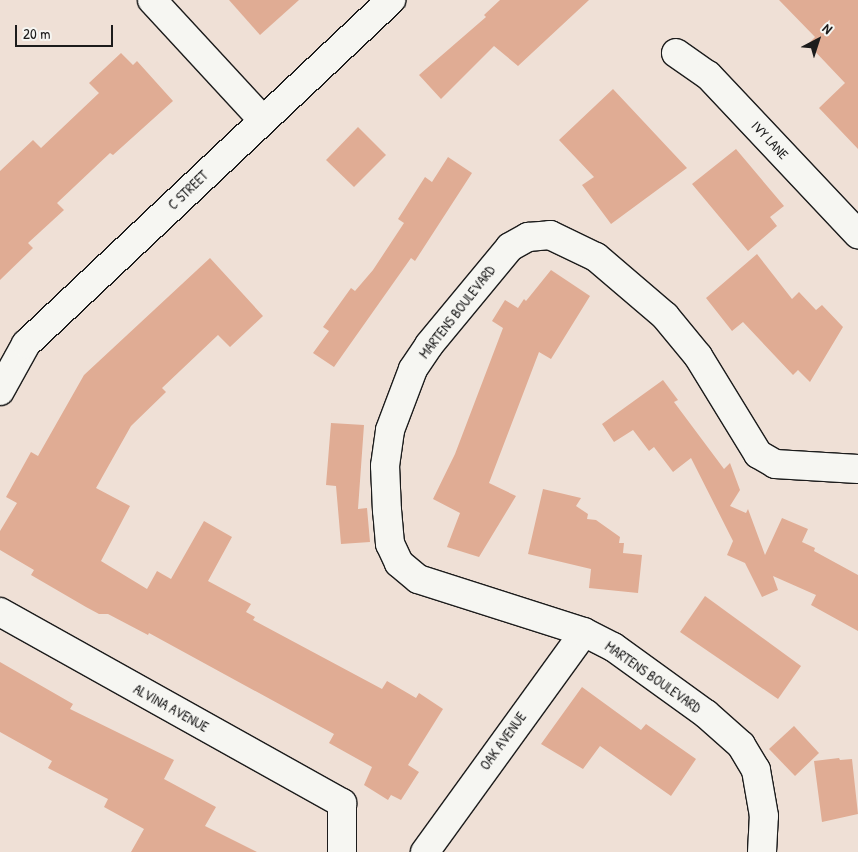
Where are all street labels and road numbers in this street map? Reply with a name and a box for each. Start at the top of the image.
street label: IVY LANE [748,117,792,163]
street label: C STREET [164,167,212,213]
street label: MARTENS BOULEVARD [416,262,498,362]
street label: MARTENS BOULEVARD [602,638,704,716]
street label: ALVINA AVENUE [131,681,211,735]
street label: OAK AVENUE [476,709,530,773]

